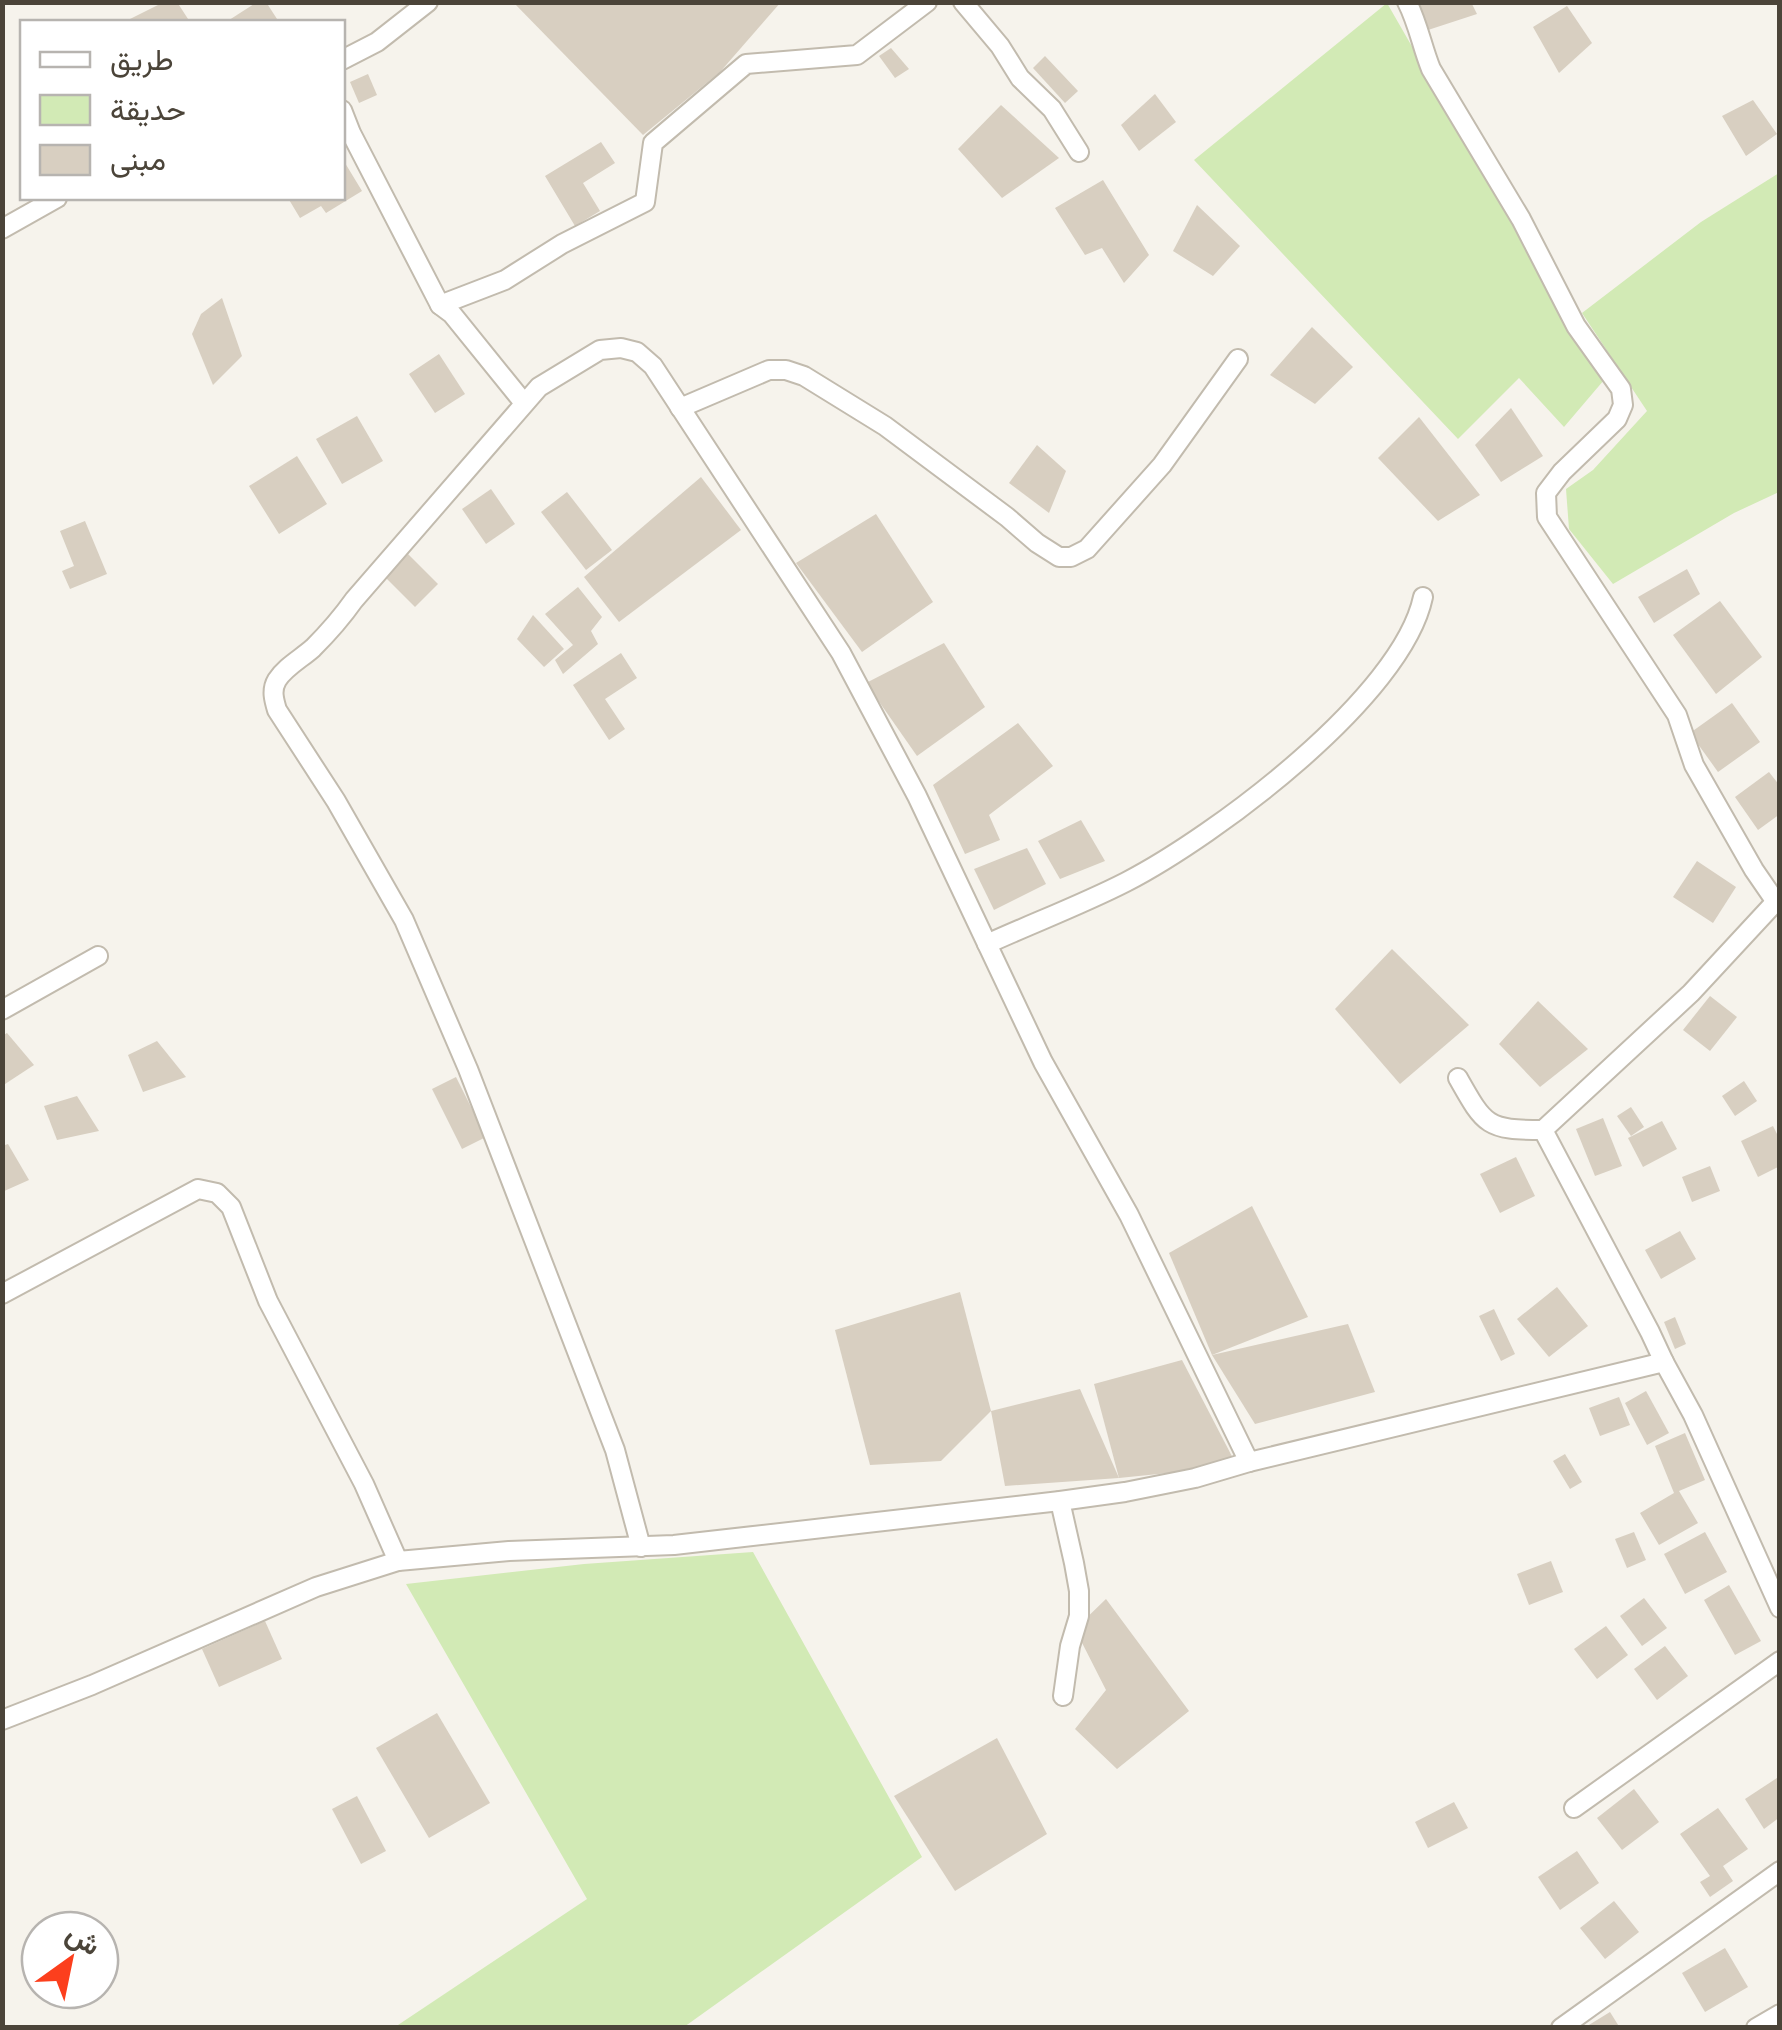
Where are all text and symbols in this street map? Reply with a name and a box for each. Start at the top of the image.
legend [20,20,345,200]
text: طريق [110,42,174,78]
text: حديقة [110,92,186,127]
text: مبنى [110,142,166,178]
north arrow [20,1910,120,2010]
text: ش [60,1916,106,1962]

